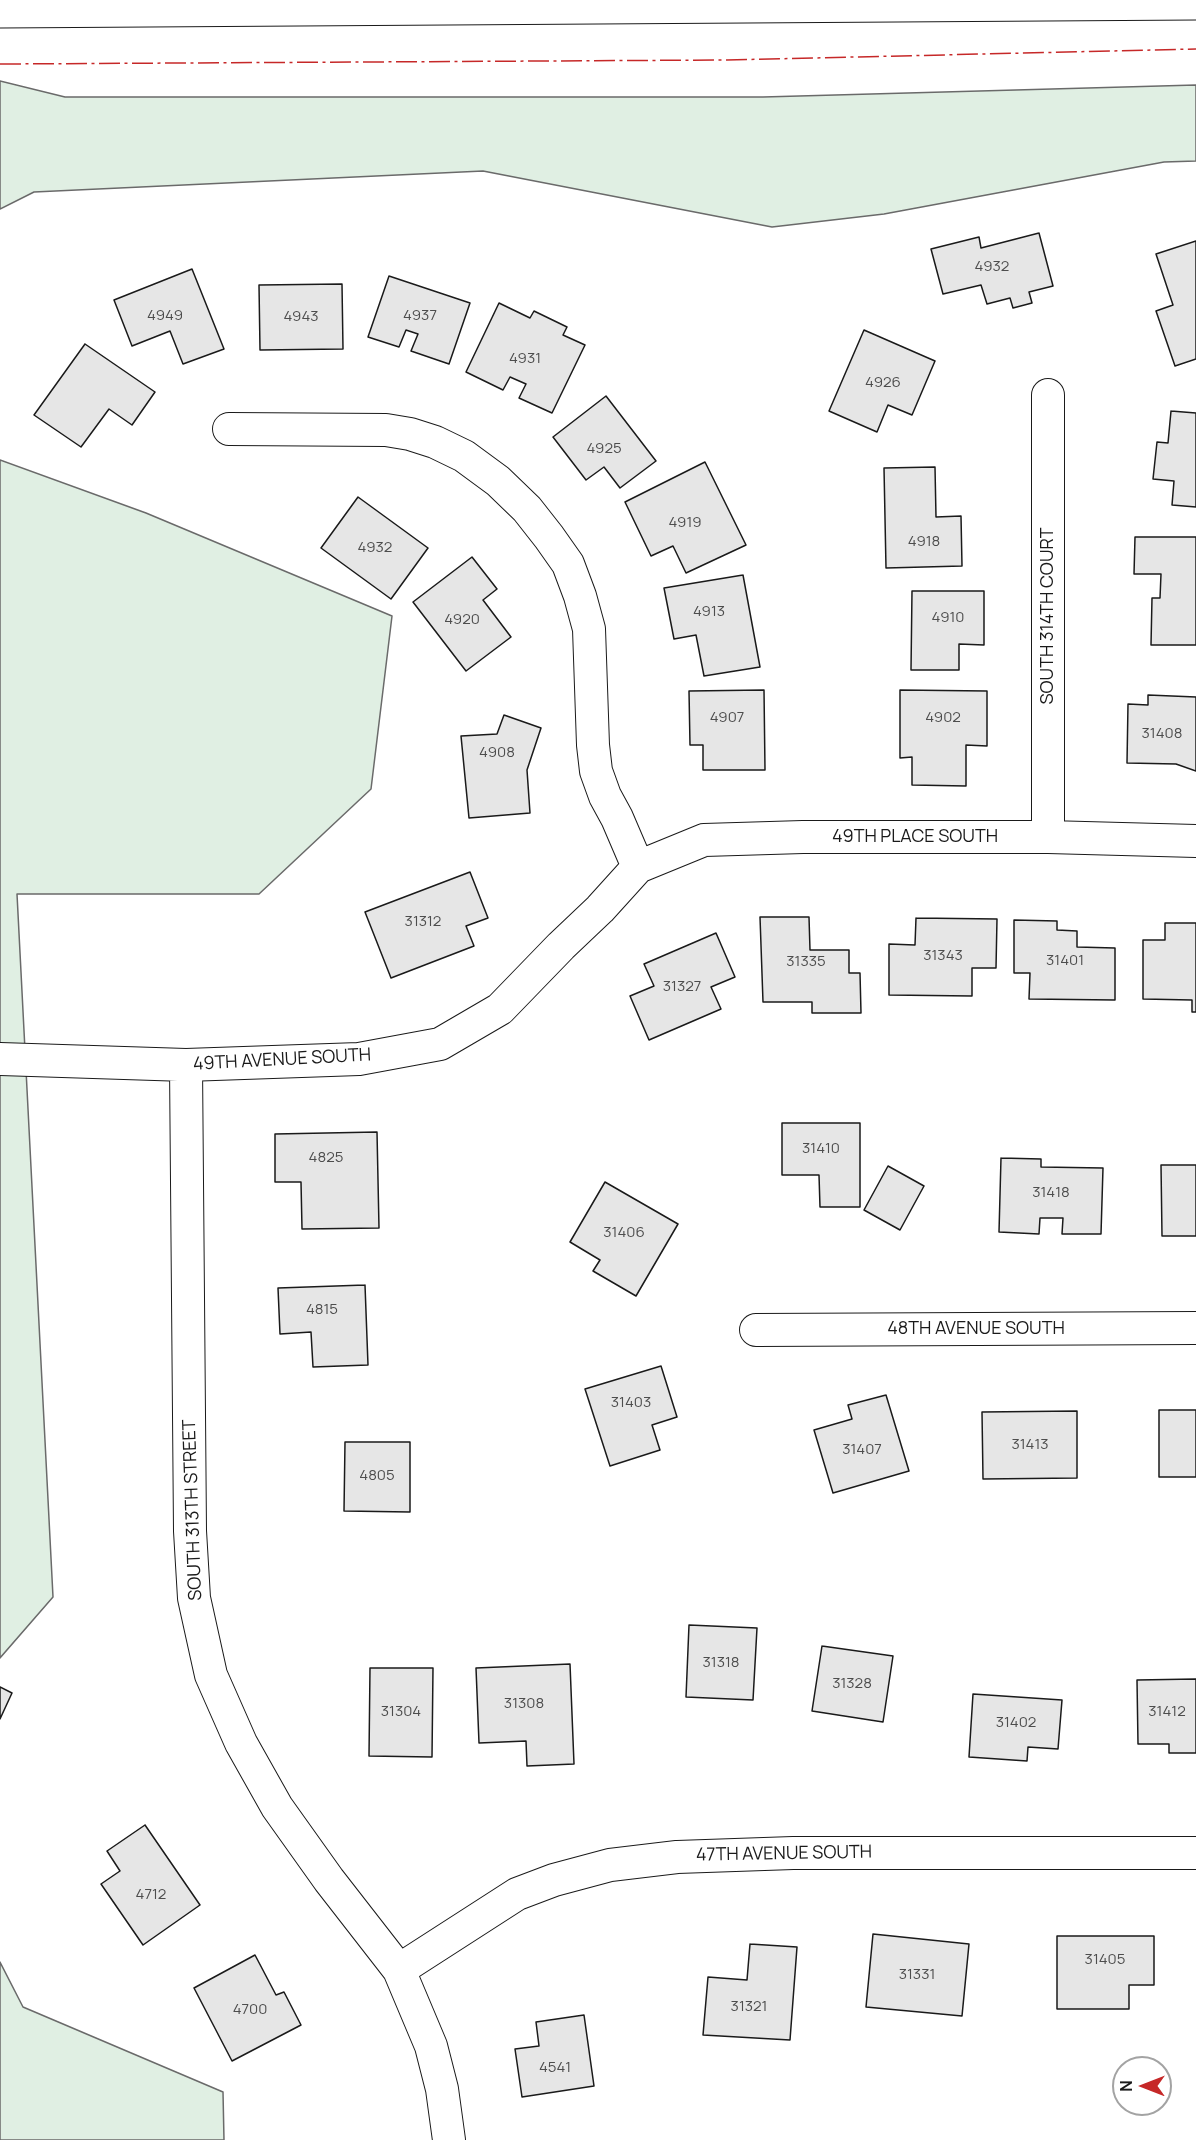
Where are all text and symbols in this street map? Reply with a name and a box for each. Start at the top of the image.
house number: 4932 [975,258,1009,276]
house number: 4949 [147,307,183,325]
house number: 4937 [403,307,437,325]
house number: 4943 [283,308,319,326]
house number: 4931 [509,350,541,368]
house number: 4926 [865,374,901,392]
house number: 4925 [586,440,622,458]
house number: 4919 [668,514,702,532]
street label: SOUTH 314TH COURT [1037,527,1059,705]
house number: 4918 [908,533,940,551]
house number: 4932 [358,539,392,557]
house number: 4913 [693,603,725,621]
house number: 4910 [932,609,964,627]
house number: 4920 [444,611,480,629]
house number: 4907 [710,709,744,727]
house number: 4902 [925,709,961,727]
house number: 31408 [1142,725,1182,743]
house number: 4908 [479,744,515,762]
street label: 49TH PLACE SOUTH [832,826,998,848]
house number: 31312 [405,913,441,931]
house number: 31343 [923,947,963,965]
house number: 31401 [1046,952,1084,970]
house number: 31335 [786,953,826,971]
house number: 31327 [663,978,701,996]
street label: 49TH AVENUE SOUTH [192,1045,372,1075]
house number: 31410 [802,1140,840,1158]
house number: 4825 [309,1149,343,1167]
house number: 31418 [1032,1184,1070,1202]
house number: 31406 [603,1224,645,1242]
house number: 4815 [306,1301,338,1319]
street label: 48TH AVENUE SOUTH [887,1318,1065,1340]
house number: 31403 [611,1394,651,1412]
street label: SOUTH 313TH STREET [179,1419,207,1601]
house number: 31413 [1011,1436,1049,1454]
house number: 31407 [842,1441,882,1459]
house number: 4805 [359,1467,395,1485]
house number: 31318 [703,1654,739,1672]
house number: 31328 [832,1675,872,1693]
house number: 31308 [504,1695,544,1713]
house number: 31304 [381,1703,421,1721]
house number: 31412 [1148,1703,1186,1721]
house number: 31402 [996,1714,1036,1732]
street label: 47TH AVENUE SOUTH [696,1842,872,1866]
house number: 4712 [136,1886,166,1904]
house number: 31405 [1085,1951,1125,1969]
house number: 31331 [899,1966,935,1984]
house number: 31321 [731,1998,767,2016]
house number: 4700 [233,2001,267,2019]
north arrow [1112,2056,1172,2116]
house number: 4541 [539,2059,571,2077]
text: N [1115,2080,1137,2092]

